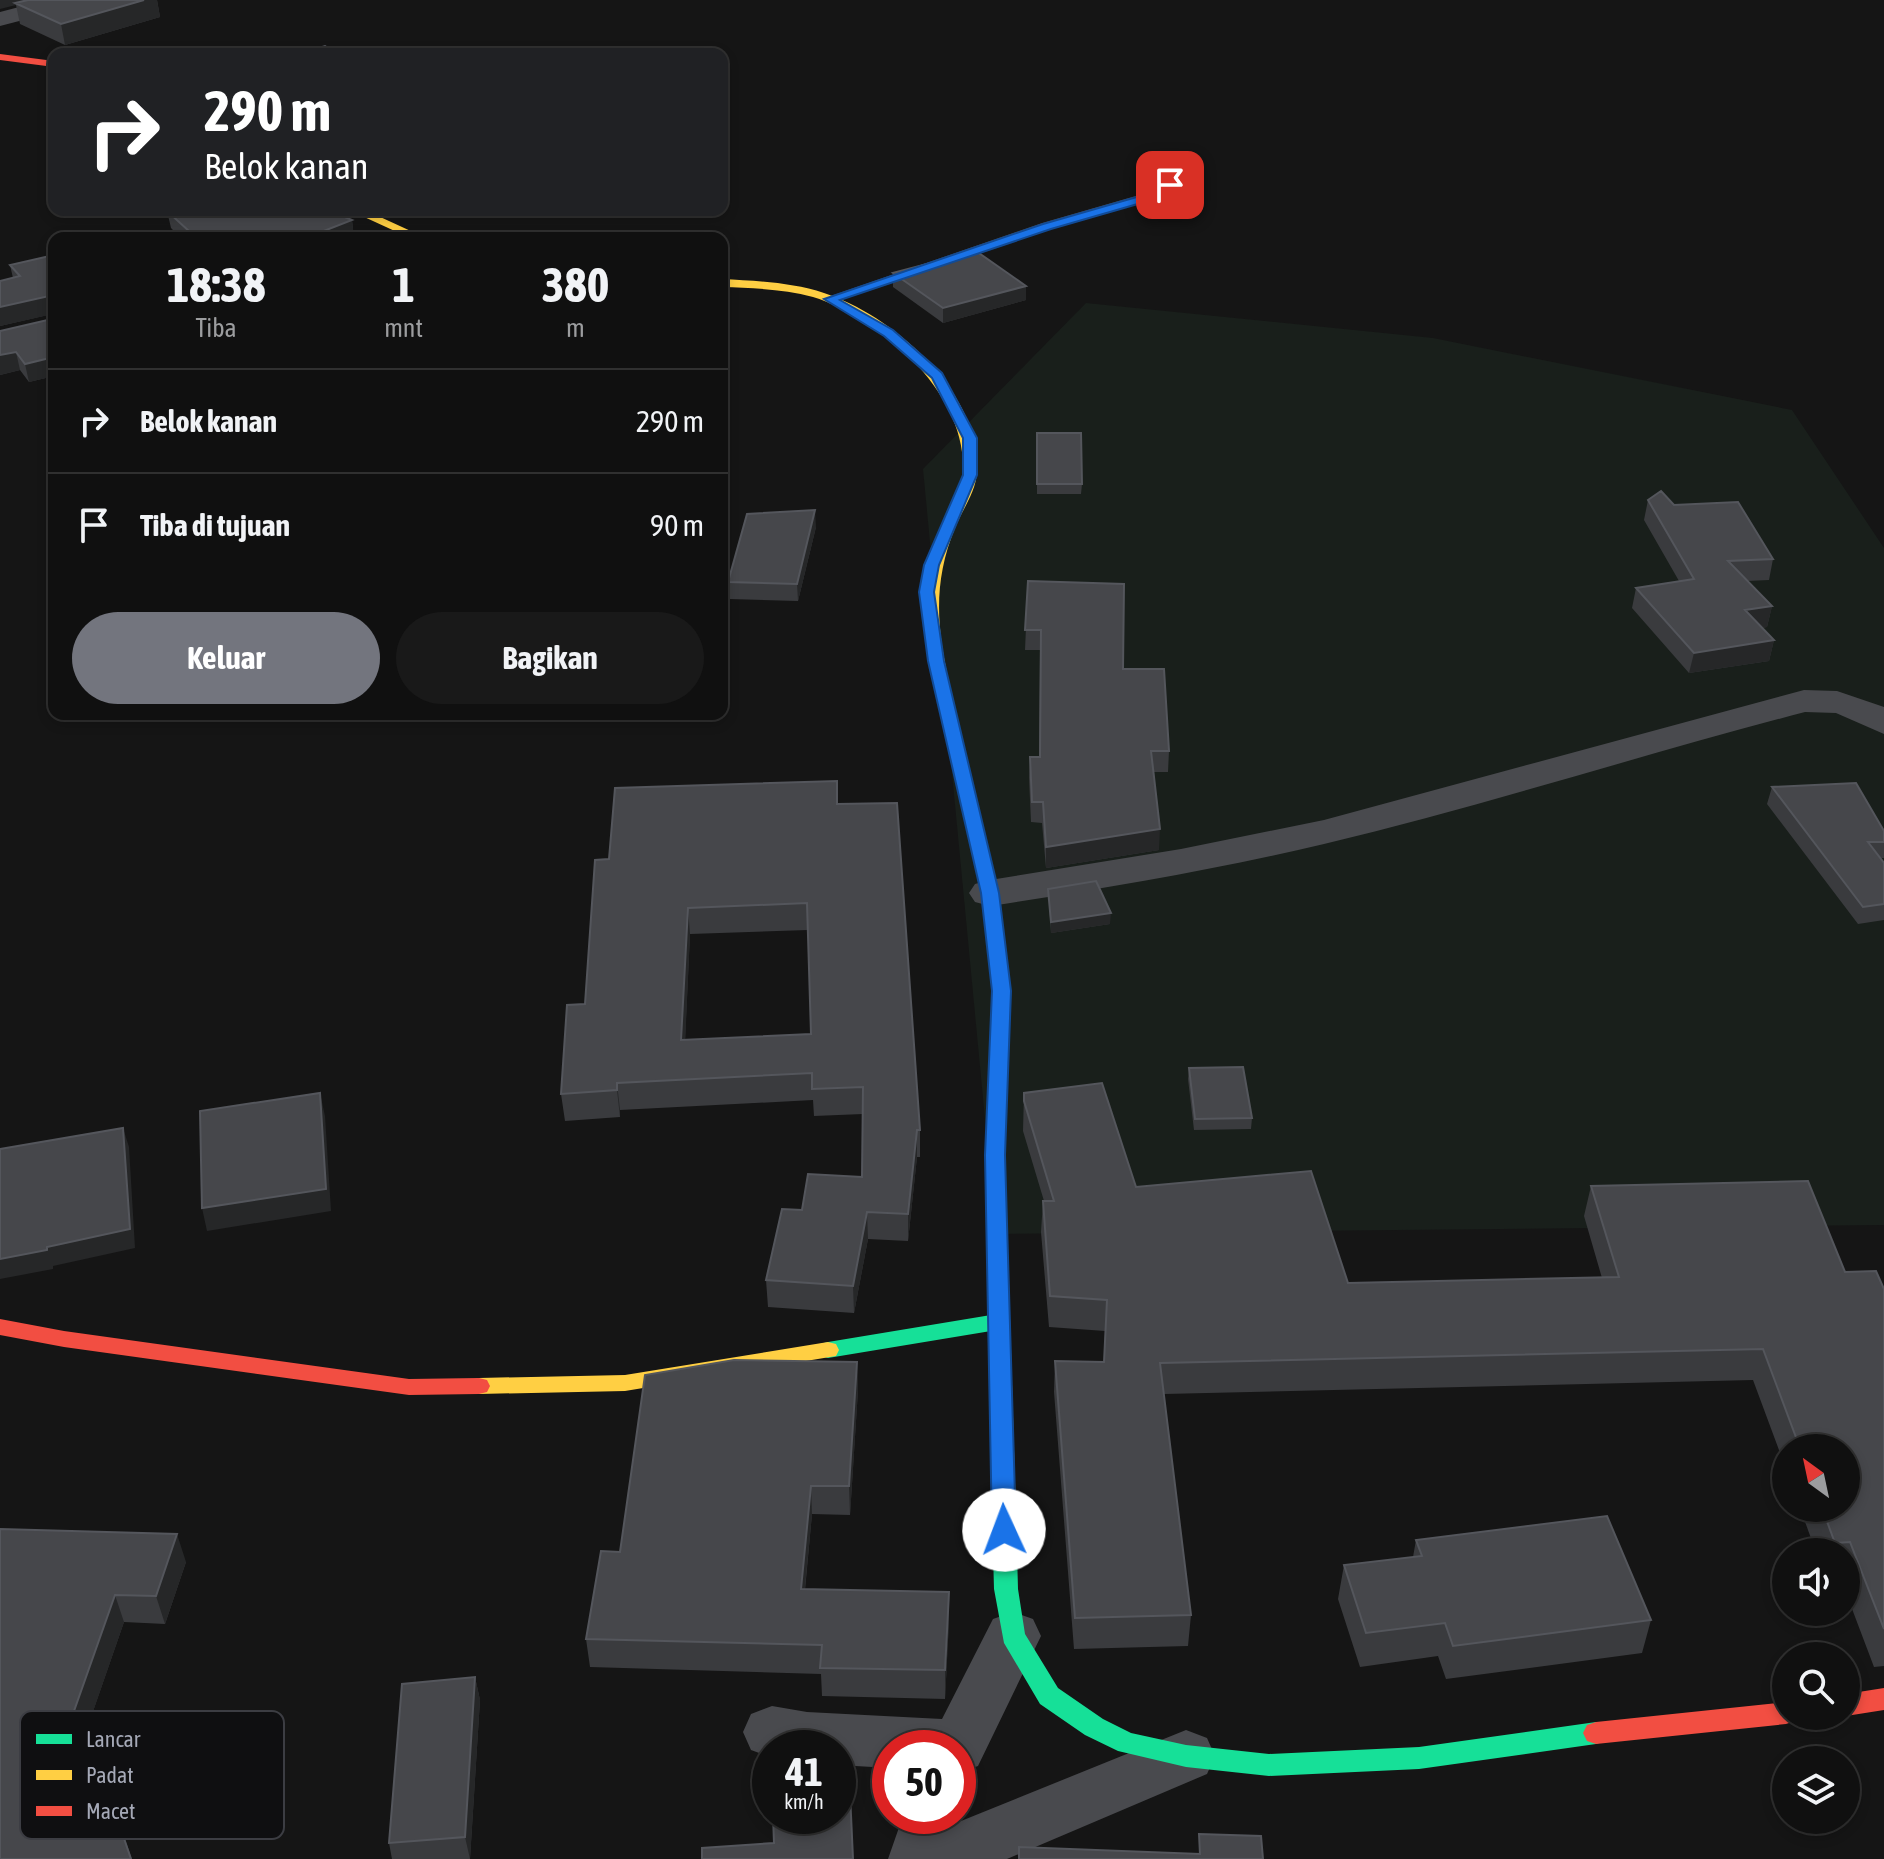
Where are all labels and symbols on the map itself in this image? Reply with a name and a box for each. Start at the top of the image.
pin [1136,151,1204,219]
north arrow [1772,1434,1860,1522]
position arrow [962,1488,1046,1572]
legend [20,1711,284,1839]
text: Lancar [86,1726,141,1752]
speed limit sign: 50 [872,1730,976,1834]
text: Padat [86,1762,134,1788]
text: Macet [86,1798,135,1824]

